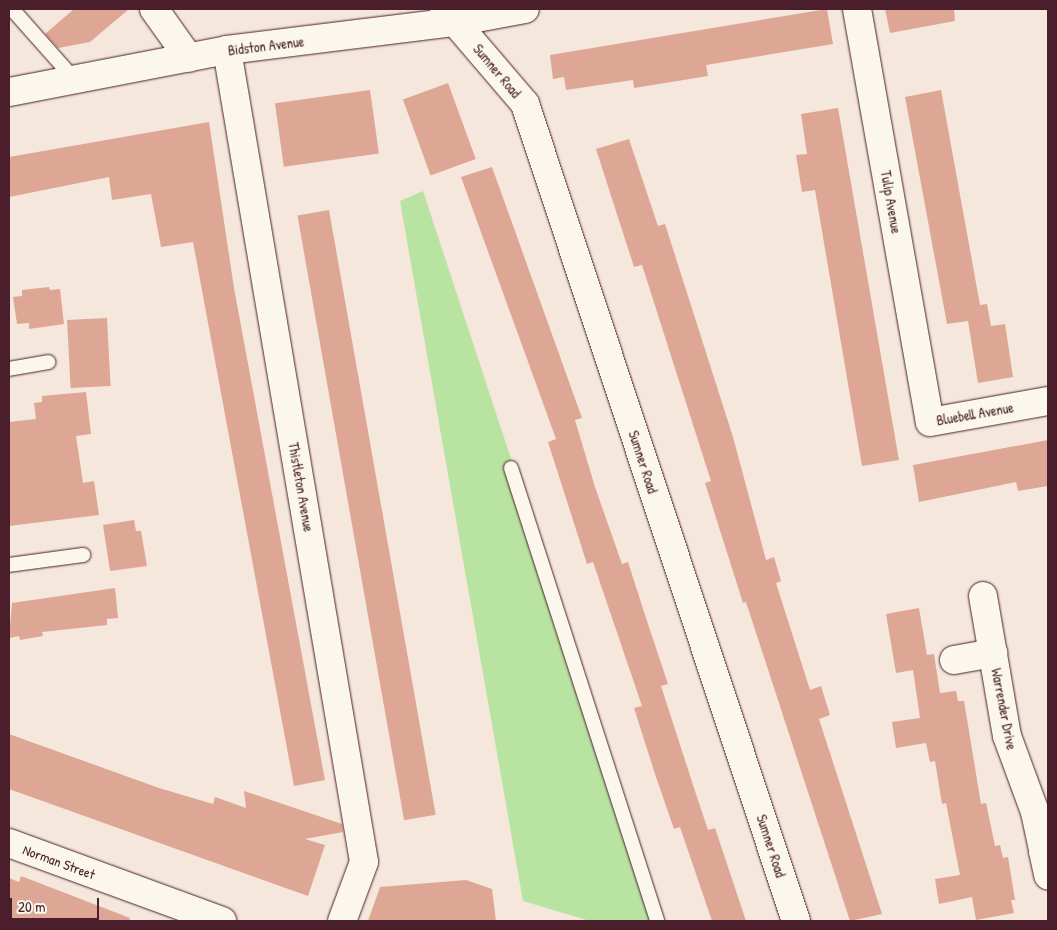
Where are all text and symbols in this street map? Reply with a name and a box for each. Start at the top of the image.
street label: Bidston Avenue [227,33,305,59]
street label: Sumner Road [470,41,524,101]
street label: Tulip Avenue [877,169,905,235]
street label: Bluebell Avenue [935,399,1015,429]
street label: Sumner Road [625,428,661,496]
street label: Thistleton Avenue [285,441,317,533]
street label: Warrender Drive [988,667,1020,751]
street label: Sumner Road [753,812,789,880]
street label: Norman Street [21,841,97,883]
scale bar [12,888,101,920]
text: 20 m [18,896,45,917]

